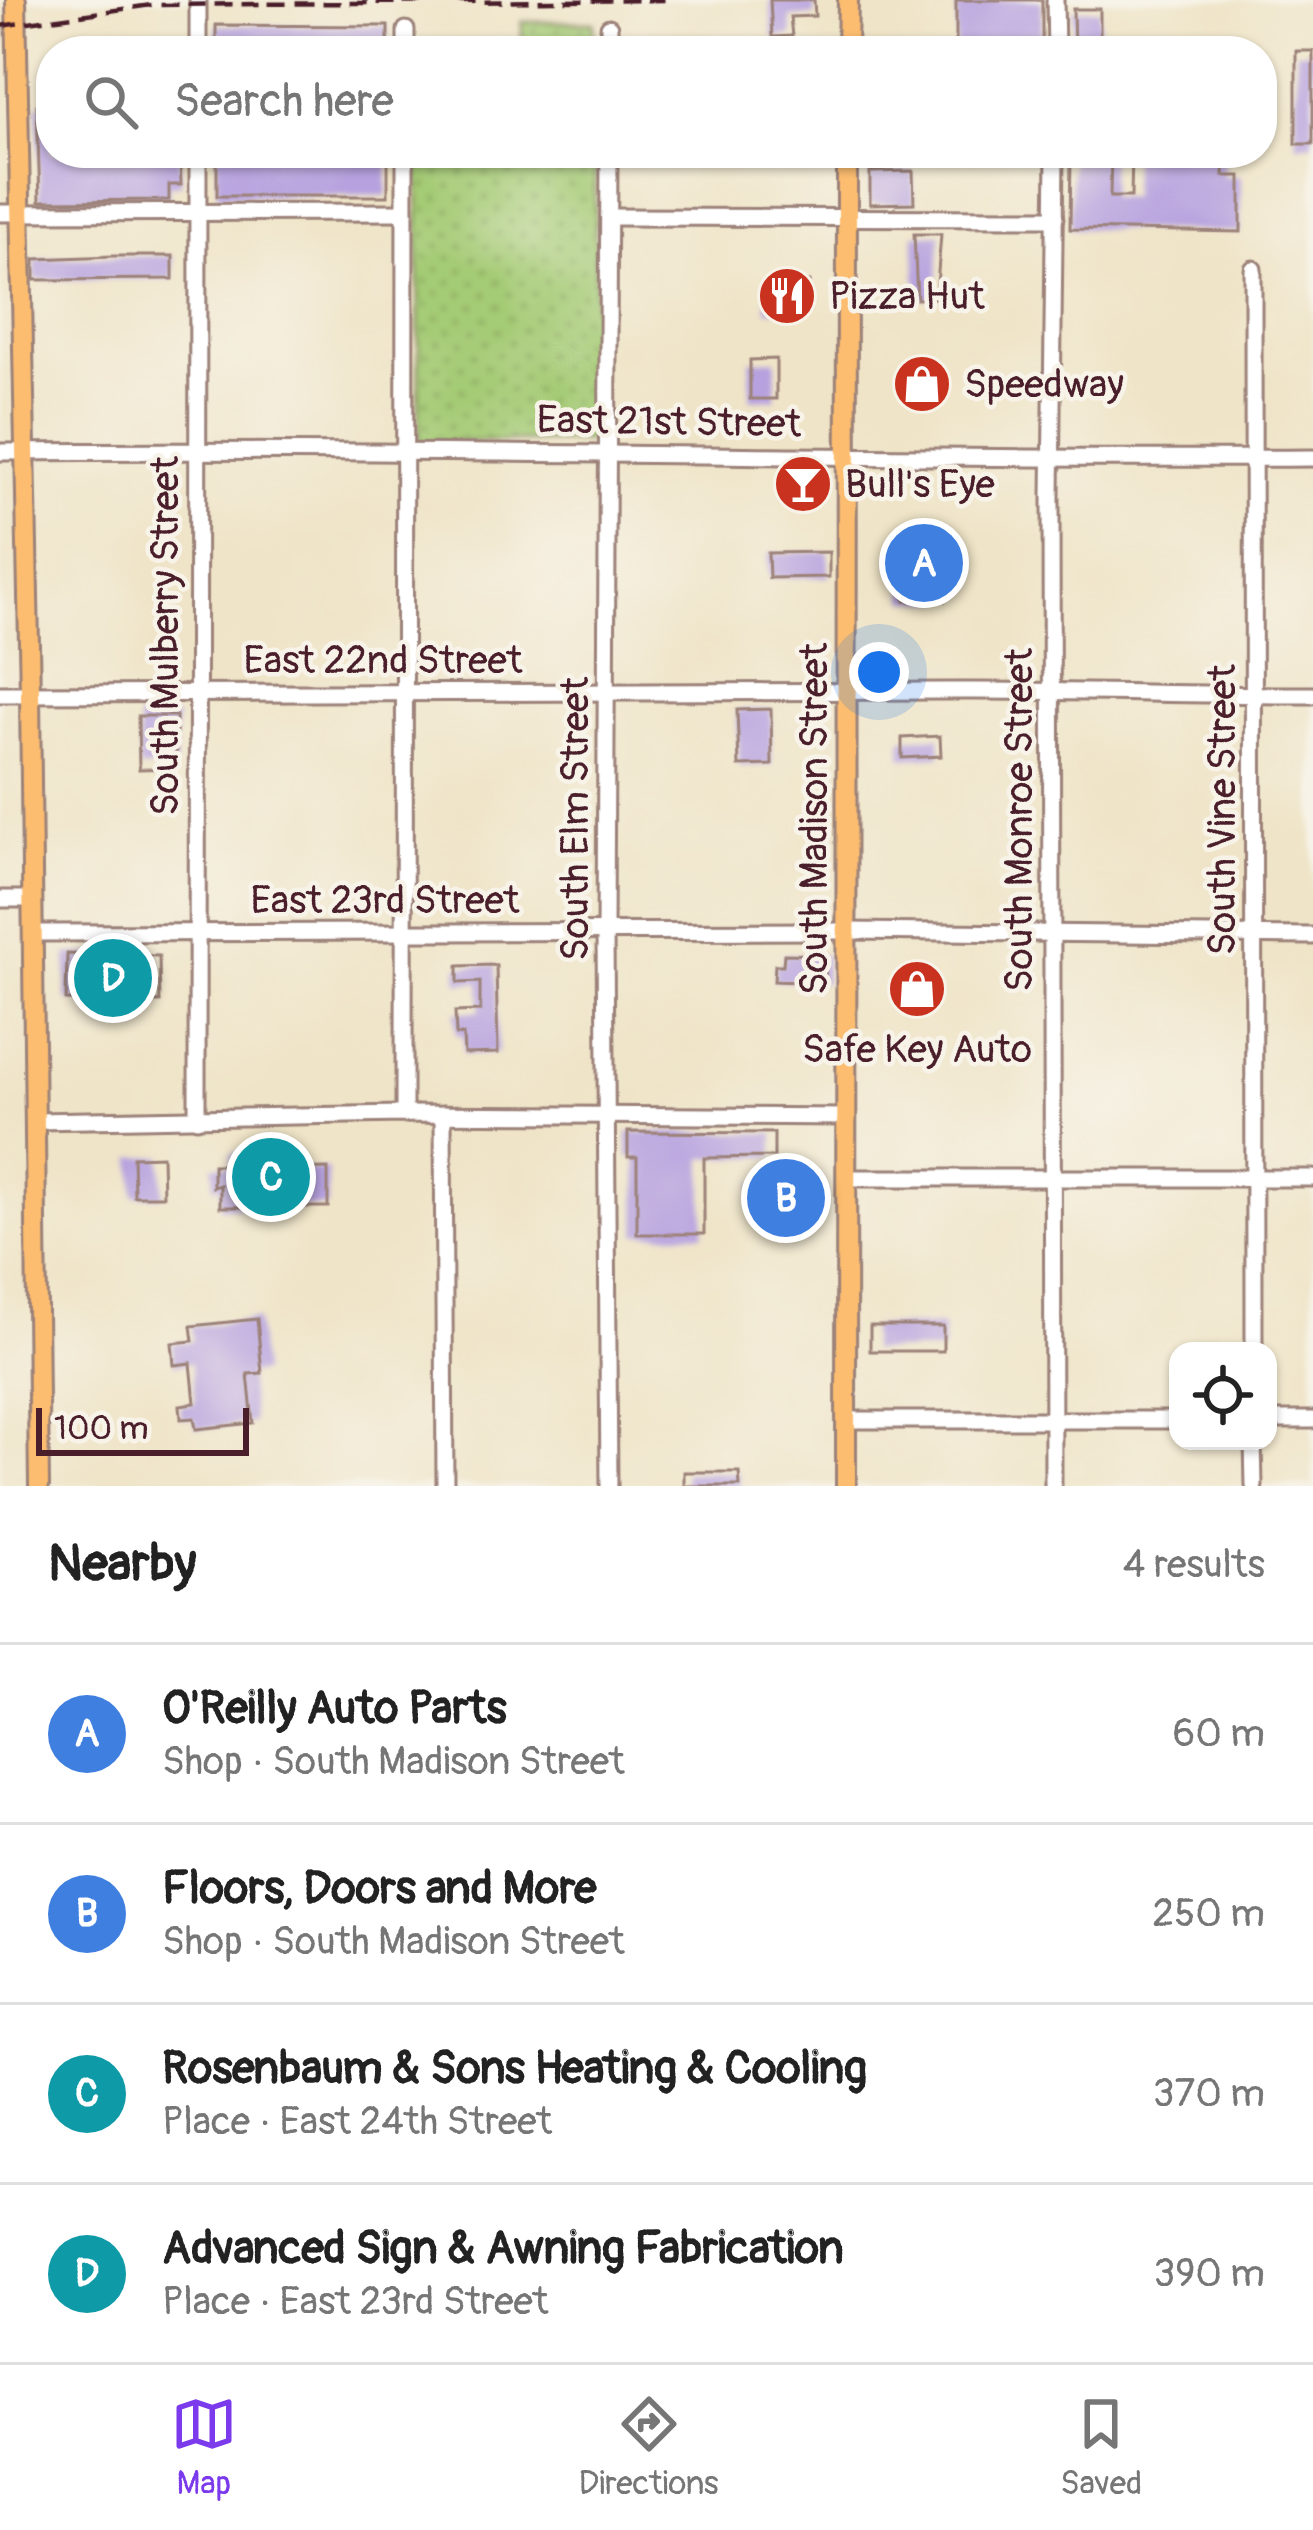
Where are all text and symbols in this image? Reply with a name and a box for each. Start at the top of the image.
search box [36,36,1277,168]
icon: search [78,69,144,135]
text: Search here [174,74,394,130]
restaurant icon: Pizza Hut [756,265,818,327]
place label: Pizza Hut [829,272,985,321]
shop icon: Speedway [891,353,953,415]
place label: Speedway [964,360,1124,409]
street label: East 21st Street [536,395,802,449]
bar icon: Bull's Eye [772,453,834,515]
street label: South Mulberry Street [141,456,190,816]
place label: Bull's Eye [845,460,995,509]
pin: A [885,518,963,608]
street label: East 22nd Street [243,636,523,685]
your location [849,642,909,702]
street label: South Madison Street [790,643,839,995]
street label: South Monroe Street [995,648,1044,992]
street label: South Vine Street [1198,664,1247,956]
street label: South Elm Street [551,677,600,961]
street label: East 23rd Street [251,876,520,925]
pin: D [74,933,152,1023]
shop icon: Safe Key Auto [886,958,948,1020]
place label: Safe Key Auto [802,1025,1032,1074]
pin: C [232,1132,310,1222]
pin: B [747,1153,825,1243]
map controls [1169,1342,1277,1450]
button: locate [1169,1342,1277,1450]
scale bar [36,1402,249,1455]
text: 100 m [54,1408,148,1449]
text: Nearby [48,1532,196,1596]
text: 4 results [1123,1540,1265,1589]
text: O'Reilly Auto Parts [162,1681,507,1737]
text: A [74,1709,100,1758]
text: 60 m [1173,1709,1265,1758]
text: Shop · South Madison Street [162,1737,625,1786]
text: Floors, Doors and More [162,1861,597,1917]
text: B [76,1889,98,1938]
text: 250 m [1152,1889,1265,1938]
text: Shop · South Madison Street [162,1917,625,1966]
text: Rosenbaum & Sons Heating & Cooling [162,2041,867,2097]
text: C [75,2069,99,2118]
text: 370 m [1153,2069,1265,2118]
text: Place · East 24th Street [162,2097,552,2146]
text: Advanced Sign & Awning Fabrication [162,2221,844,2277]
text: D [75,2249,99,2298]
text: 390 m [1153,2249,1265,2298]
text: Place · East 23rd Street [162,2277,548,2326]
tab: Map [171,2391,237,2504]
tab: Directions [579,2391,719,2504]
tab: Saved [1060,2391,1142,2504]

